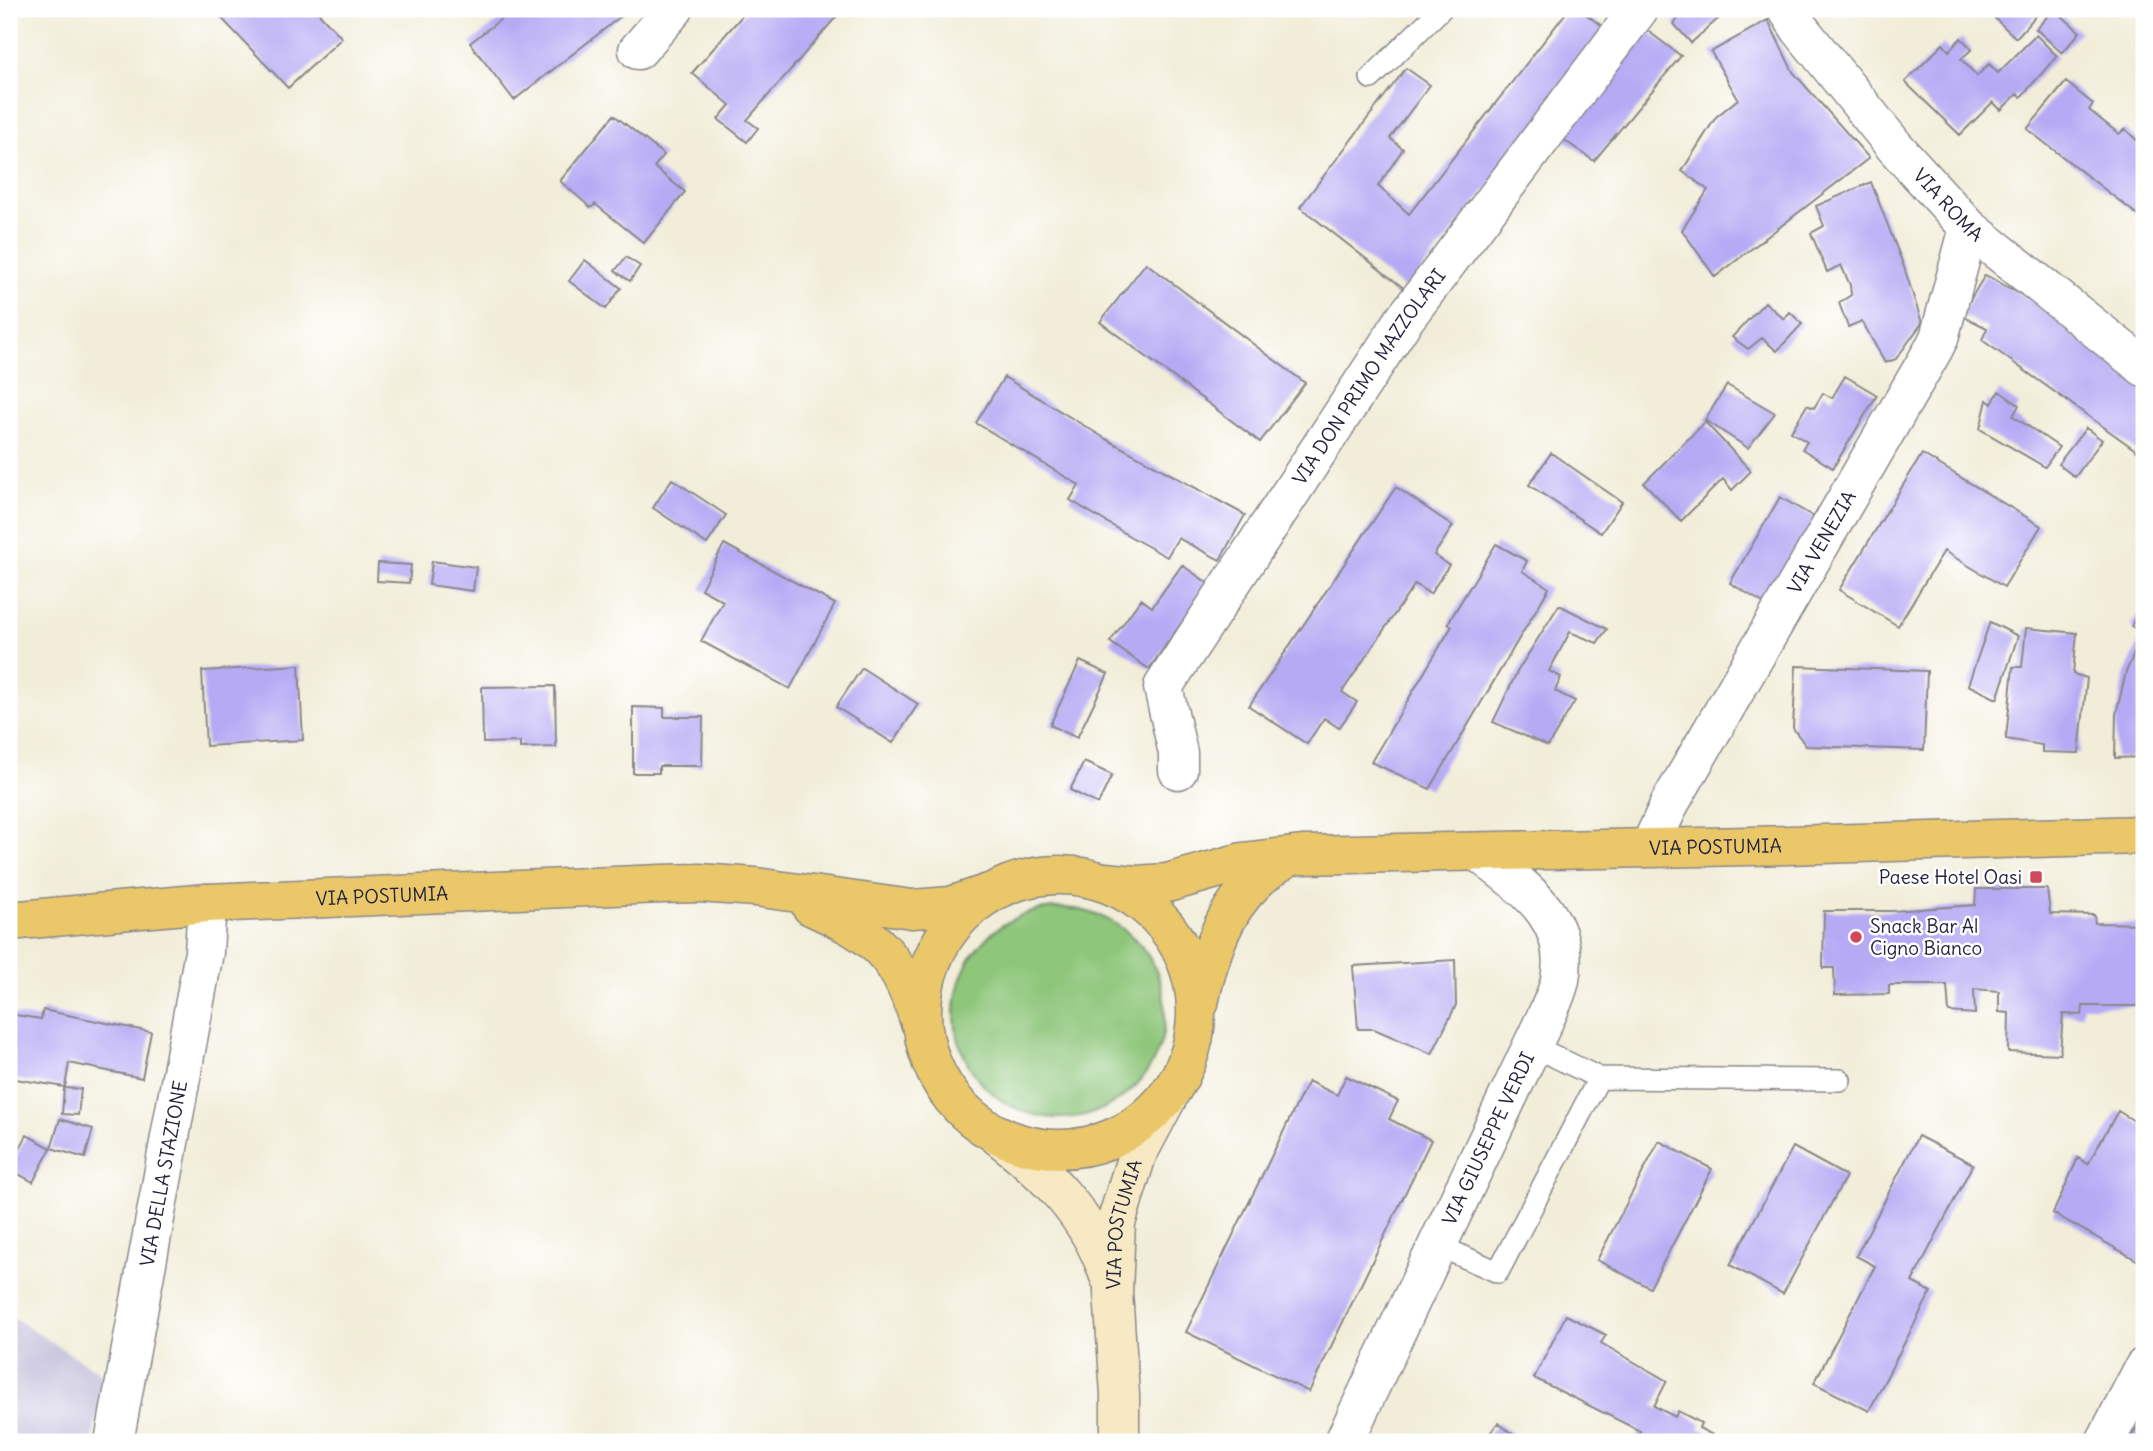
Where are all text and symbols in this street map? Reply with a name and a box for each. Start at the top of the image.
street label: VIA ROMA [1908,163,1988,246]
street label: VIA DON PRIMO MAZZOLARI [1287,264,1450,489]
street label: VIA VENEZIA [1782,486,1861,598]
street label: VIA POSTUMIA [1649,833,1782,860]
place label: Paese Hotel Oasi [1879,865,2022,889]
marker: Paese Hotel Oasi [2028,869,2044,885]
street label: VIA POSTUMIA [315,881,449,910]
place label: Snack Bar Al Cigno Bianco [1870,914,1982,960]
marker: Snack Bar Al Cigno Bianco [1848,929,1864,945]
street label: VIA GIUSEPPE VERDI [1437,1048,1539,1229]
street label: VIA DELLA STAZIONE [134,1079,192,1268]
street label: VIA POSTUMIA [1101,1156,1147,1290]

